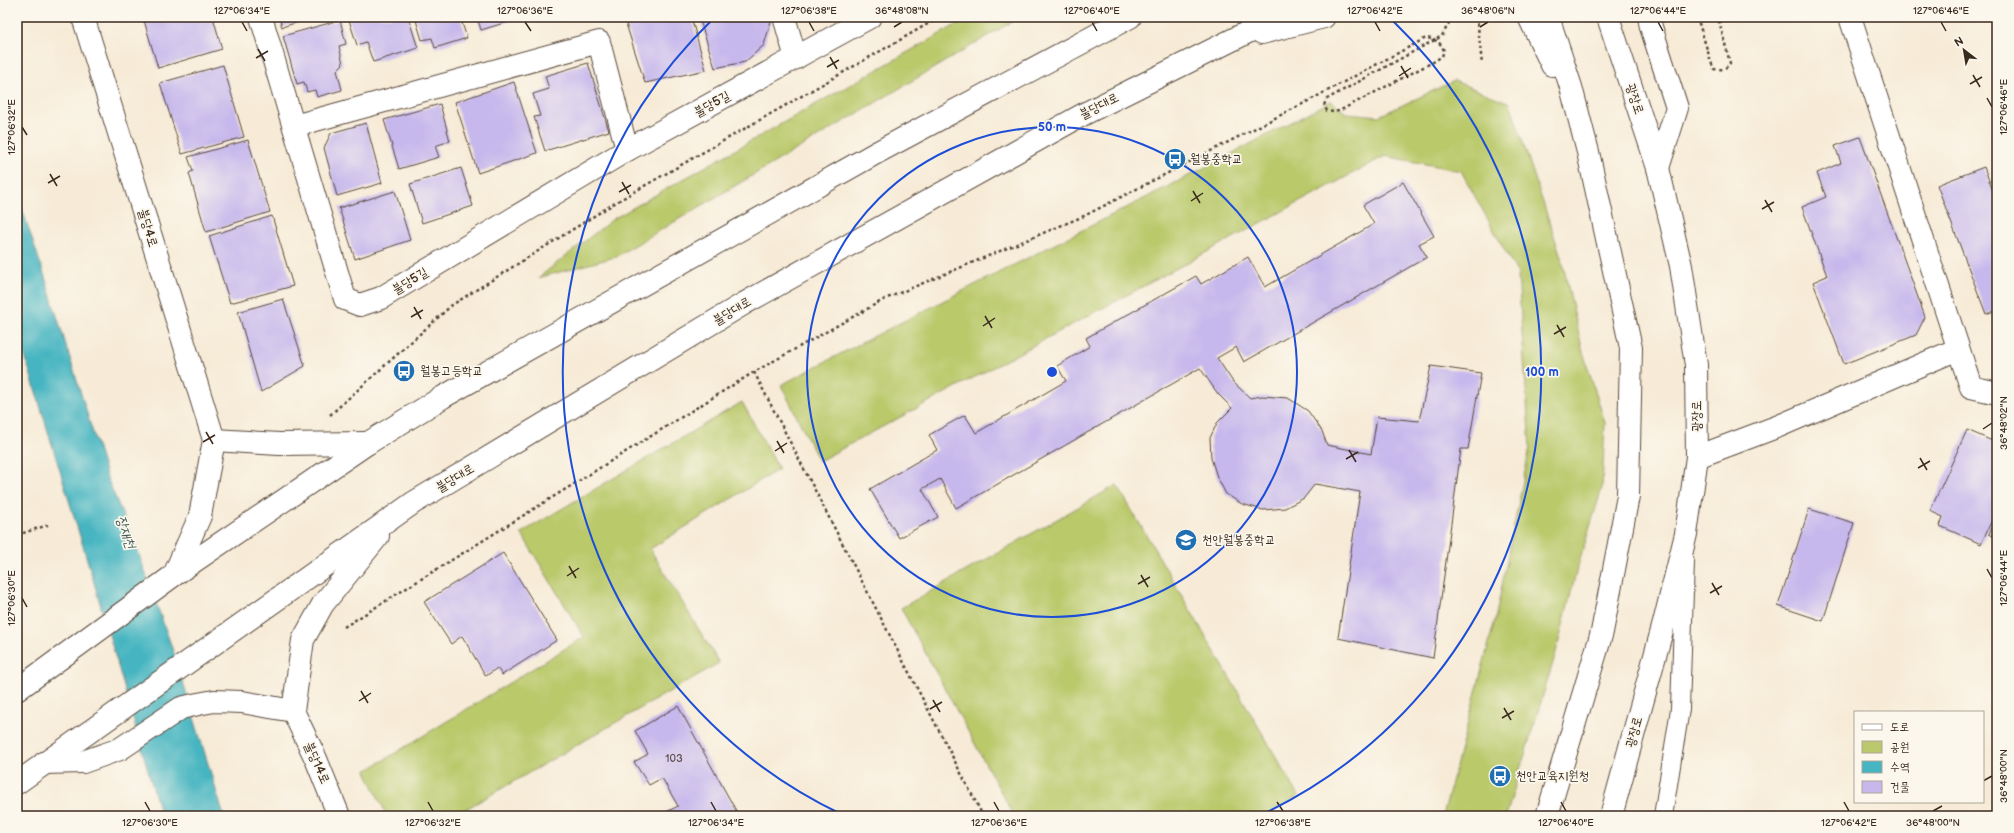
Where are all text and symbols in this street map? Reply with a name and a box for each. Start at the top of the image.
text: 127°06'34"E [214,5,270,17]
text: 127°06'36"E [497,5,553,17]
text: 127°06'38"E [781,5,837,17]
text: 36°48'08"N [875,5,929,17]
text: 127°06'40"E [1064,5,1120,17]
text: 127°06'42"E [1347,5,1403,17]
text: 36°48'06"N [1461,5,1515,17]
text: 127°06'44"E [1630,5,1686,17]
text: 127°06'46"E [1913,5,1969,17]
north arrow [1944,30,1984,70]
text: N [1952,34,1966,50]
text: 127°06'46"E [1998,79,2010,135]
street label: 광장로 [1623,82,1647,116]
street label: 불당5길 [691,88,733,120]
street label: 불당대로 [1077,89,1121,123]
text: 127°06'32"E [6,99,18,155]
text: 50 m [1038,120,1066,135]
bus stop icon: 월봉중학교 [1162,146,1188,172]
place label: 월봉중학교 [1190,151,1242,167]
street label: 불당4로 [135,207,161,249]
street label: 불당5길 [389,264,431,298]
street label: 불당대로 [710,293,754,329]
bus stop icon: 월봉고등학교 [391,358,417,384]
place label: 월봉고등학교 [420,363,483,379]
centre of rings [1045,365,1059,379]
text: 100 m [1525,365,1559,380]
text: 36°48'02"N [1998,396,2010,450]
street label: 광장로 [1689,400,1705,432]
street label: 불당대로 [433,460,477,496]
water label: 장재천 [112,513,140,552]
school or university icon: 천안월봉중학교 [1173,527,1199,553]
place label: 천안월봉중학교 [1202,532,1275,548]
text: 127°06'44"E [1998,550,2010,606]
text: 127°06'30"E [6,570,18,626]
legend [1854,711,1984,803]
street label: 광장로 [1622,715,1646,749]
text: 도로 [1890,720,1909,735]
street label: 불당14로 [301,739,333,787]
text: 공원 [1890,740,1909,755]
text: 36°48'00"N [1998,749,2010,803]
house number: 103 [665,752,683,765]
text: 수역 [1890,760,1910,775]
bus stop icon: 천안교육지원청 [1487,763,1513,789]
place label: 천안교육지원청 [1516,768,1589,784]
text: 건물 [1890,780,1910,795]
text: 127°06'30"E [122,817,178,829]
text: 127°06'32"E [405,817,461,829]
text: 127°06'34"E [688,817,744,829]
text: 127°06'36"E [971,817,1027,829]
text: 127°06'38"E [1255,817,1311,829]
text: 127°06'40"E [1538,817,1594,829]
text: 127°06'42"E [1821,817,1877,829]
text: 36°48'00"N [1906,817,1960,829]

